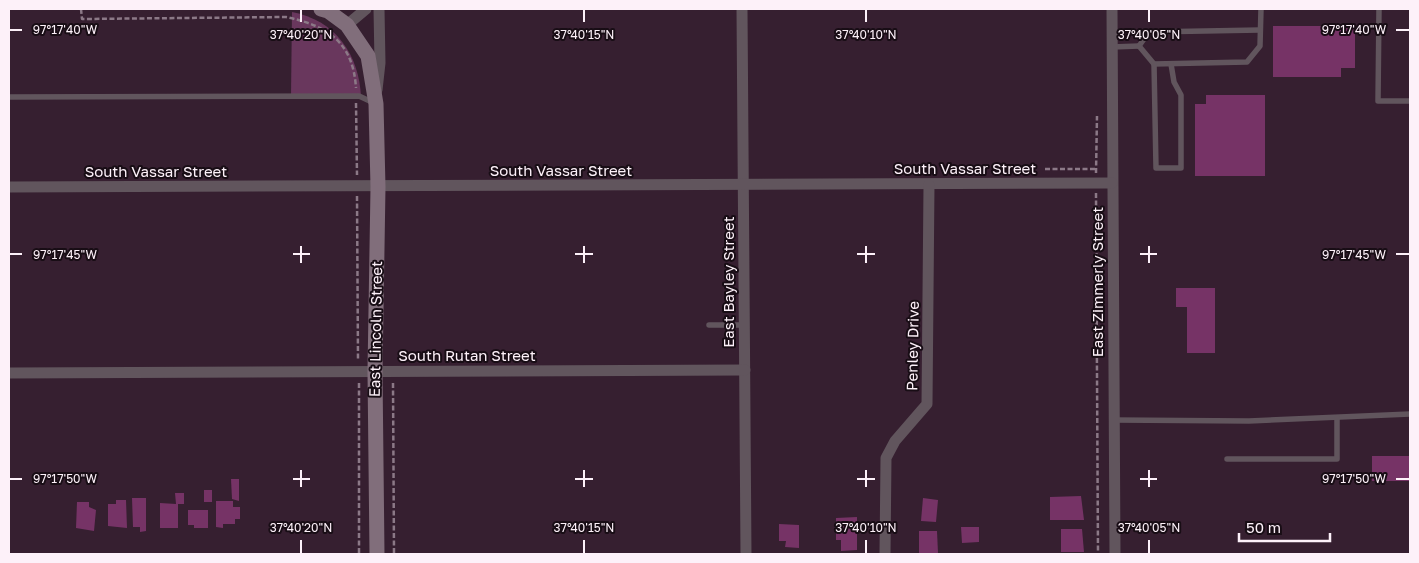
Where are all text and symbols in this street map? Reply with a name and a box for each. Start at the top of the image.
text: 97°17'40"W [33,22,98,37]
text: 97°17'40"W [1322,22,1387,37]
text: 37°40'20"N [270,27,332,42]
text: 37°40'15"N [554,27,614,42]
text: 37°40'10"N [835,27,897,42]
text: 37°40'05"N [1118,27,1180,42]
street label: South Vassar Street [894,159,1036,177]
street label: South Vassar Street [490,161,632,179]
street label: South Vassar Street [85,162,227,180]
street label: East Zimmerly Street [1088,207,1106,357]
street label: East Bayley Street [719,216,737,348]
text: 97°17'45"W [33,247,97,262]
text: 97°17'45"W [1322,247,1386,262]
street label: East Lincoln Street [365,261,385,397]
street label: Penley Drive [902,301,922,391]
street label: South Rutan Street [398,346,536,364]
text: 97°17'50"W [33,471,97,486]
text: 97°17'50"W [1322,471,1386,486]
scale bar [1239,510,1330,542]
text: 50 m [1246,518,1281,536]
text: 37°40'20"N [270,520,332,535]
text: 37°40'15"N [554,520,614,535]
text: 37°40'10"N [835,520,897,535]
text: 37°40'05"N [1118,520,1180,535]

